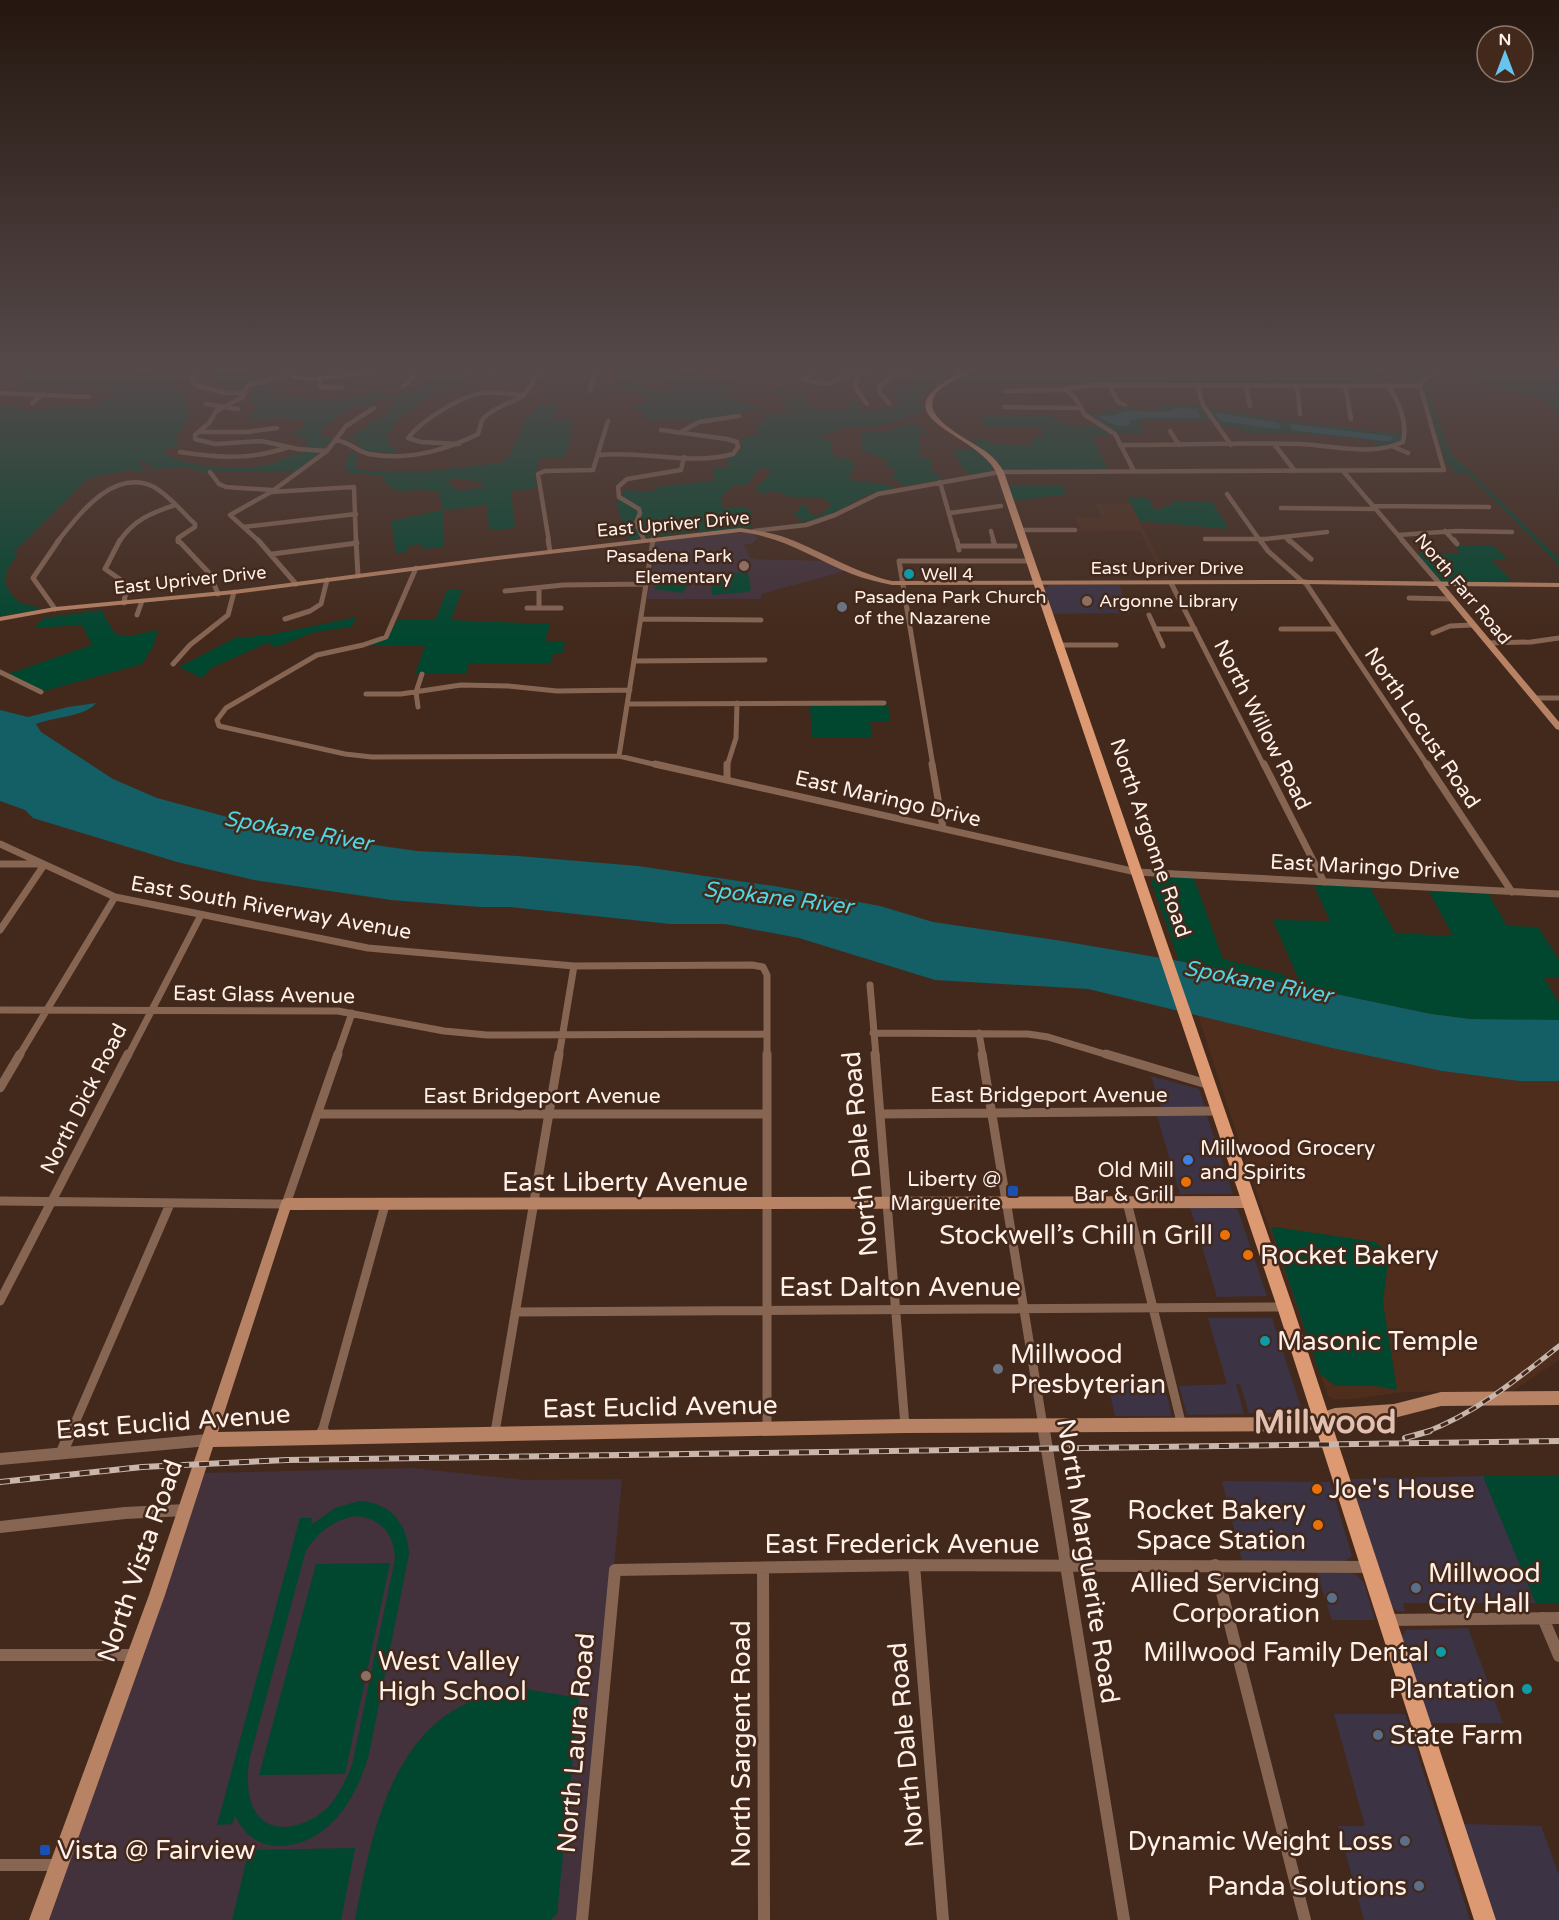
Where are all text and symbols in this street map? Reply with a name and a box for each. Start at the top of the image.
north arrow [1475,24,1535,84]
text: N [1499,30,1511,50]
street label: East Upriver Drive [596,506,750,542]
street label: North Farr Road [1410,529,1516,649]
place label: Pasadena Park Elementary [606,545,732,588]
street label: East Upriver Drive [1090,557,1244,579]
marker: Pasadena Park Elementary [737,559,751,573]
street label: East Upriver Drive [113,561,267,599]
place label: Well 4 [921,563,974,585]
marker: Well 4 [902,567,916,581]
place label: Pasadena Park Church of the Nazarene [854,586,1046,629]
place label: Argonne Library [1099,590,1238,612]
marker: Argonne Library [1080,594,1094,608]
marker: Pasadena Park Church of the Nazarene [835,600,849,614]
street label: North Willow Road [1208,636,1316,814]
street label: North Locust Road [1359,643,1485,813]
street label: North Argonne Road [1104,735,1196,941]
street label: East Maringo Drive [793,765,983,833]
water label: Spokane River [222,805,377,857]
street label: East Maringo Drive [1270,850,1461,884]
street label: East South Riverway Avenue [129,871,413,945]
water label: Spokane River [702,876,857,920]
water label: Spokane River [1182,955,1337,1010]
street label: East Glass Avenue [173,981,355,1009]
street label: North Dick Road [35,1020,133,1178]
street label: North Dale Road [836,1050,884,1258]
street label: East Bridgeport Avenue [930,1083,1168,1108]
street label: East Bridgeport Avenue [423,1084,661,1109]
place label: Millwood Grocery and Spirits [1200,1136,1375,1185]
marker: Millwood Grocery and Spirits [1181,1153,1195,1167]
place label: Old Mill Bar & Grill [1074,1158,1174,1207]
street label: East Liberty Avenue [502,1167,748,1198]
place label: Liberty @ Marguerite [890,1167,1001,1216]
marker: Old Mill Bar & Grill [1179,1175,1193,1189]
marker: Liberty @ Marguerite [1006,1184,1020,1198]
place label: Stockwell’s Chill n Grill [939,1220,1213,1251]
marker: Stockwell’s Chill n Grill [1218,1228,1232,1242]
place label: Rocket Bakery [1260,1240,1439,1271]
marker: Rocket Bakery [1241,1248,1255,1262]
street label: East Dalton Avenue [779,1272,1021,1303]
place label: Masonic Temple [1277,1326,1478,1357]
marker: Masonic Temple [1258,1334,1272,1348]
place label: Millwood Presbyterian [1010,1339,1166,1400]
marker: Millwood Presbyterian [991,1362,1005,1376]
street label: East Euclid Avenue [542,1389,778,1425]
street label: East Euclid Avenue [55,1398,291,1446]
district label: Millwood [1253,1403,1397,1442]
street label: North Marguerite Road [1050,1416,1126,1706]
street label: North Vista Road [91,1456,189,1666]
place label: Joe's House [1329,1474,1475,1505]
marker: Joe's House [1310,1482,1324,1496]
place label: Rocket Bakery Space Station [1127,1495,1306,1556]
marker: Rocket Bakery Space Station [1311,1518,1325,1532]
street label: East Frederick Avenue [765,1529,1039,1560]
place label: Millwood City Hall [1428,1558,1541,1619]
place label: Allied Servicing Corporation [1130,1568,1320,1629]
marker: Millwood City Hall [1409,1581,1423,1595]
marker: Allied Servicing Corporation [1325,1591,1339,1605]
street label: North Sargent Road [726,1620,757,1868]
street label: North Laura Road [551,1632,601,1854]
place label: Millwood Family Dental [1143,1637,1429,1668]
street label: North Dale Road [882,1641,930,1849]
marker: Millwood Family Dental [1434,1645,1448,1659]
place label: West Valley High School [378,1646,527,1707]
marker: West Valley High School [359,1669,373,1683]
place label: Plantation [1389,1674,1515,1705]
marker: Plantation [1520,1682,1534,1696]
place label: State Farm [1390,1720,1523,1751]
marker: State Farm [1371,1728,1385,1742]
place label: Dynamic Weight Loss [1127,1826,1393,1857]
marker: Dynamic Weight Loss [1398,1834,1412,1848]
place label: Vista @ Fairview [57,1835,255,1866]
marker: Vista @ Fairview [38,1843,52,1857]
place label: Panda Solutions [1207,1871,1407,1902]
marker: Panda Solutions [1412,1879,1426,1893]

